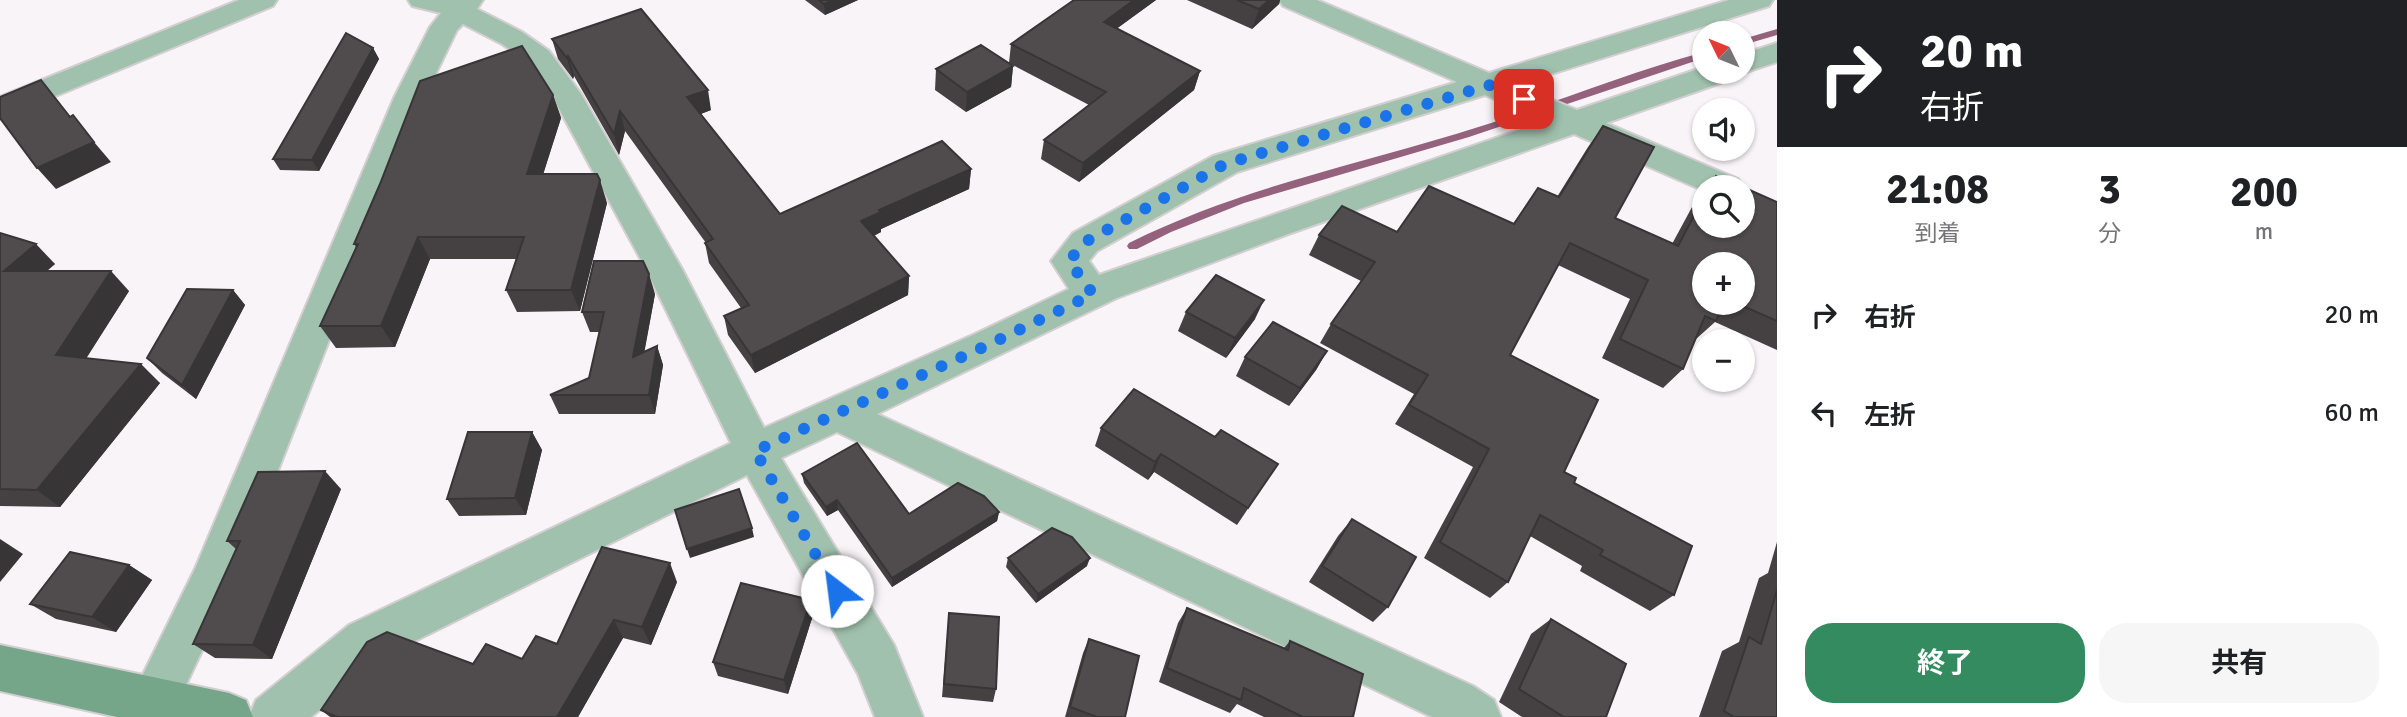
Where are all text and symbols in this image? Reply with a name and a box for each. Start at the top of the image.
north arrow [1692,21,1755,84]
map controls [1692,21,1755,392]
text: 20 m [1920,21,2023,81]
icon: right [1805,28,1896,119]
pin [1494,69,1554,129]
icon: arrive [1505,80,1543,118]
text: 右折 [1920,88,1984,127]
button: sound [1692,98,1755,161]
text: 21:08 [1886,164,1989,215]
text: 3 [2098,164,2121,215]
text: 200 [2230,167,2298,218]
button: search [1692,175,1755,238]
text: m [2255,217,2273,246]
text: 到着 [1915,219,1961,248]
text: 分 [2098,219,2121,248]
button: + [1692,252,1755,315]
icon: right [1805,296,1843,334]
text: 20 m [2324,299,2379,331]
text: 右折 [1864,302,1916,334]
button: − [1692,329,1755,392]
icon: left [1805,394,1843,432]
text: 60 m [2324,397,2379,429]
text: 左折 [1864,400,1916,432]
position arrow [800,554,874,628]
button: 終了 [1805,623,2085,703]
button: 共有 [2099,623,2379,703]

